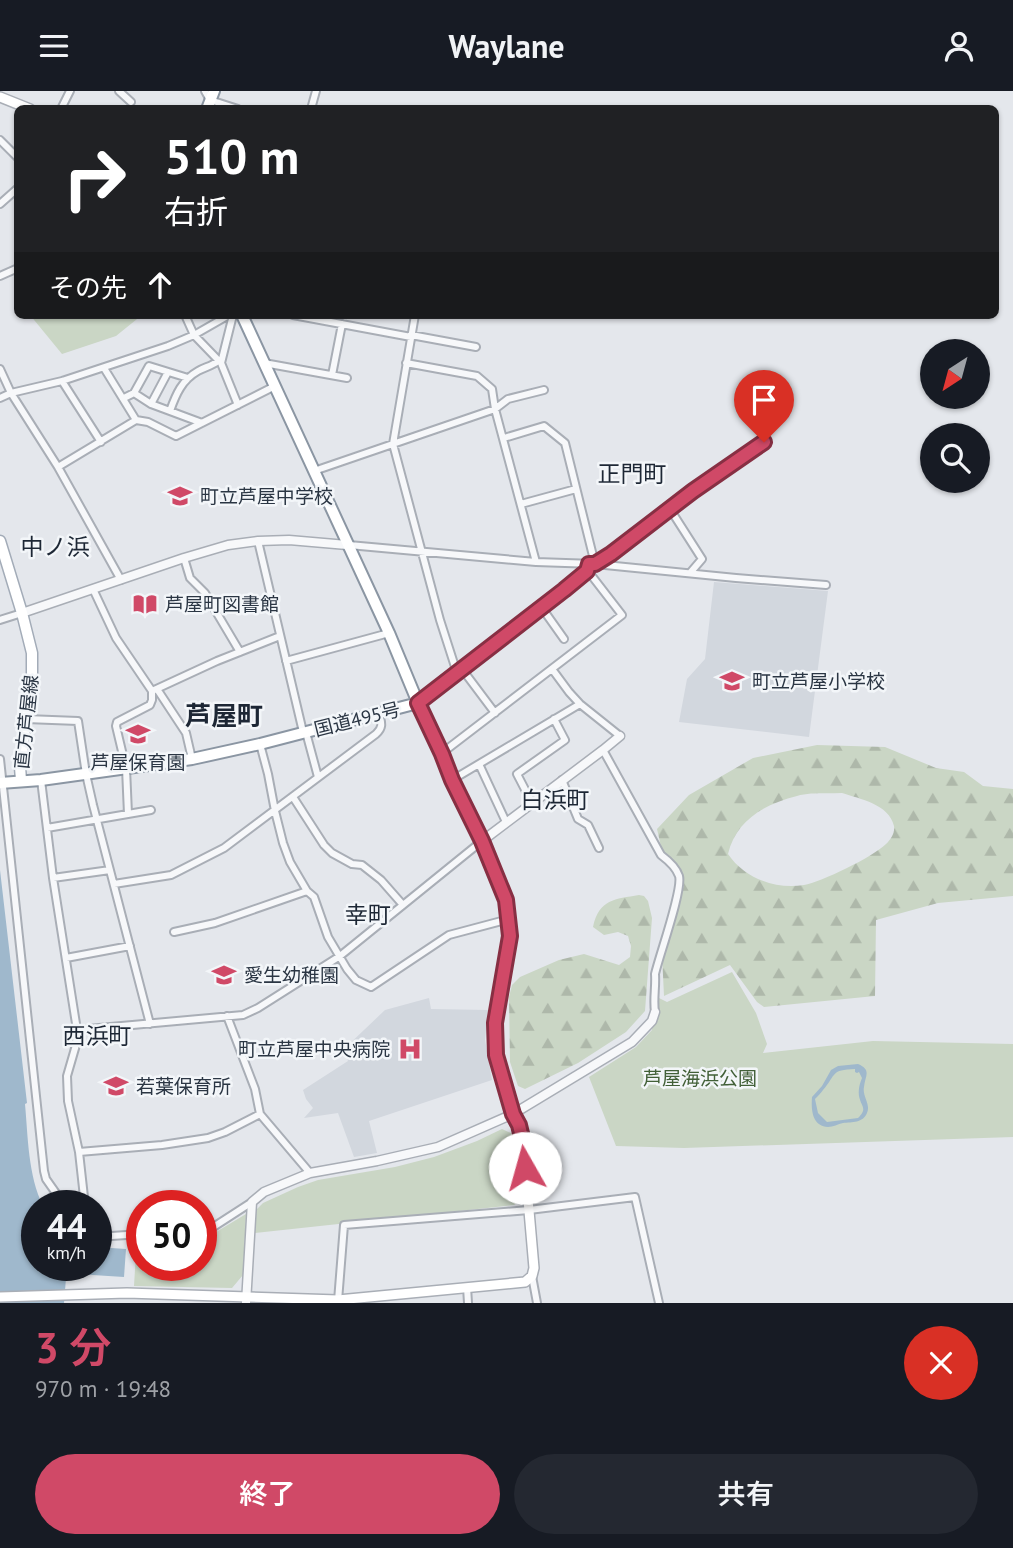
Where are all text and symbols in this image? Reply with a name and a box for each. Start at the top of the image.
text: Waylane [448,25,565,67]
icon: menu [35,27,73,65]
icon: person [940,27,978,65]
text: 510 m [164,124,299,188]
icon: right [49,133,140,224]
text: 右折 [164,190,228,232]
icon: ahead [141,266,179,304]
text: その先 [49,271,127,304]
north arrow [920,339,990,409]
map controls [920,339,990,493]
pin [734,370,794,442]
icon: arrive [745,381,783,419]
button: search [920,423,990,493]
district label: 正門町 [598,459,667,488]
school or university icon: 町立芦屋中学校 [166,482,194,510]
place label: 町立芦屋中学校 [200,484,333,508]
district label: 中ノ浜 [21,532,90,561]
library icon: 芦屋町図書館 [131,590,159,618]
place label: 芦屋町図書館 [165,592,279,616]
school or university icon: 町立芦屋小学校 [718,667,746,695]
place label: 町立芦屋小学校 [752,669,885,693]
street label: 直方芦屋線 [9,673,43,771]
street label: 国道495号 [311,697,403,741]
district label: 芦屋町 [185,699,263,732]
school or university icon: 芦屋保育園 [124,720,152,748]
place label: 芦屋保育園 [90,750,186,774]
district label: 白浜町 [521,785,590,814]
district label: 幸町 [345,900,391,929]
school or university icon: 愛生幼稚園 [210,961,238,989]
place label: 愛生幼稚園 [244,963,339,987]
district label: 西浜町 [63,1021,132,1050]
hospital icon: 町立芦屋中央病院 [396,1035,424,1063]
place label: 町立芦屋中央病院 [238,1037,390,1061]
park label: 芦屋海浜公園 [643,1066,757,1090]
school or university icon: 若葉保育所 [102,1072,130,1100]
place label: 若葉保育所 [136,1074,231,1098]
position arrow [488,1131,562,1205]
speed limit sign: 50 [126,1190,217,1281]
text: 44 [47,1203,86,1249]
text: km/h [47,1241,86,1264]
text: 3 分 [35,1320,111,1375]
button: close [904,1326,978,1400]
text: 970 m · 19:48 [35,1374,171,1403]
button: 終了 [35,1454,500,1534]
button: 共有 [514,1454,978,1534]

